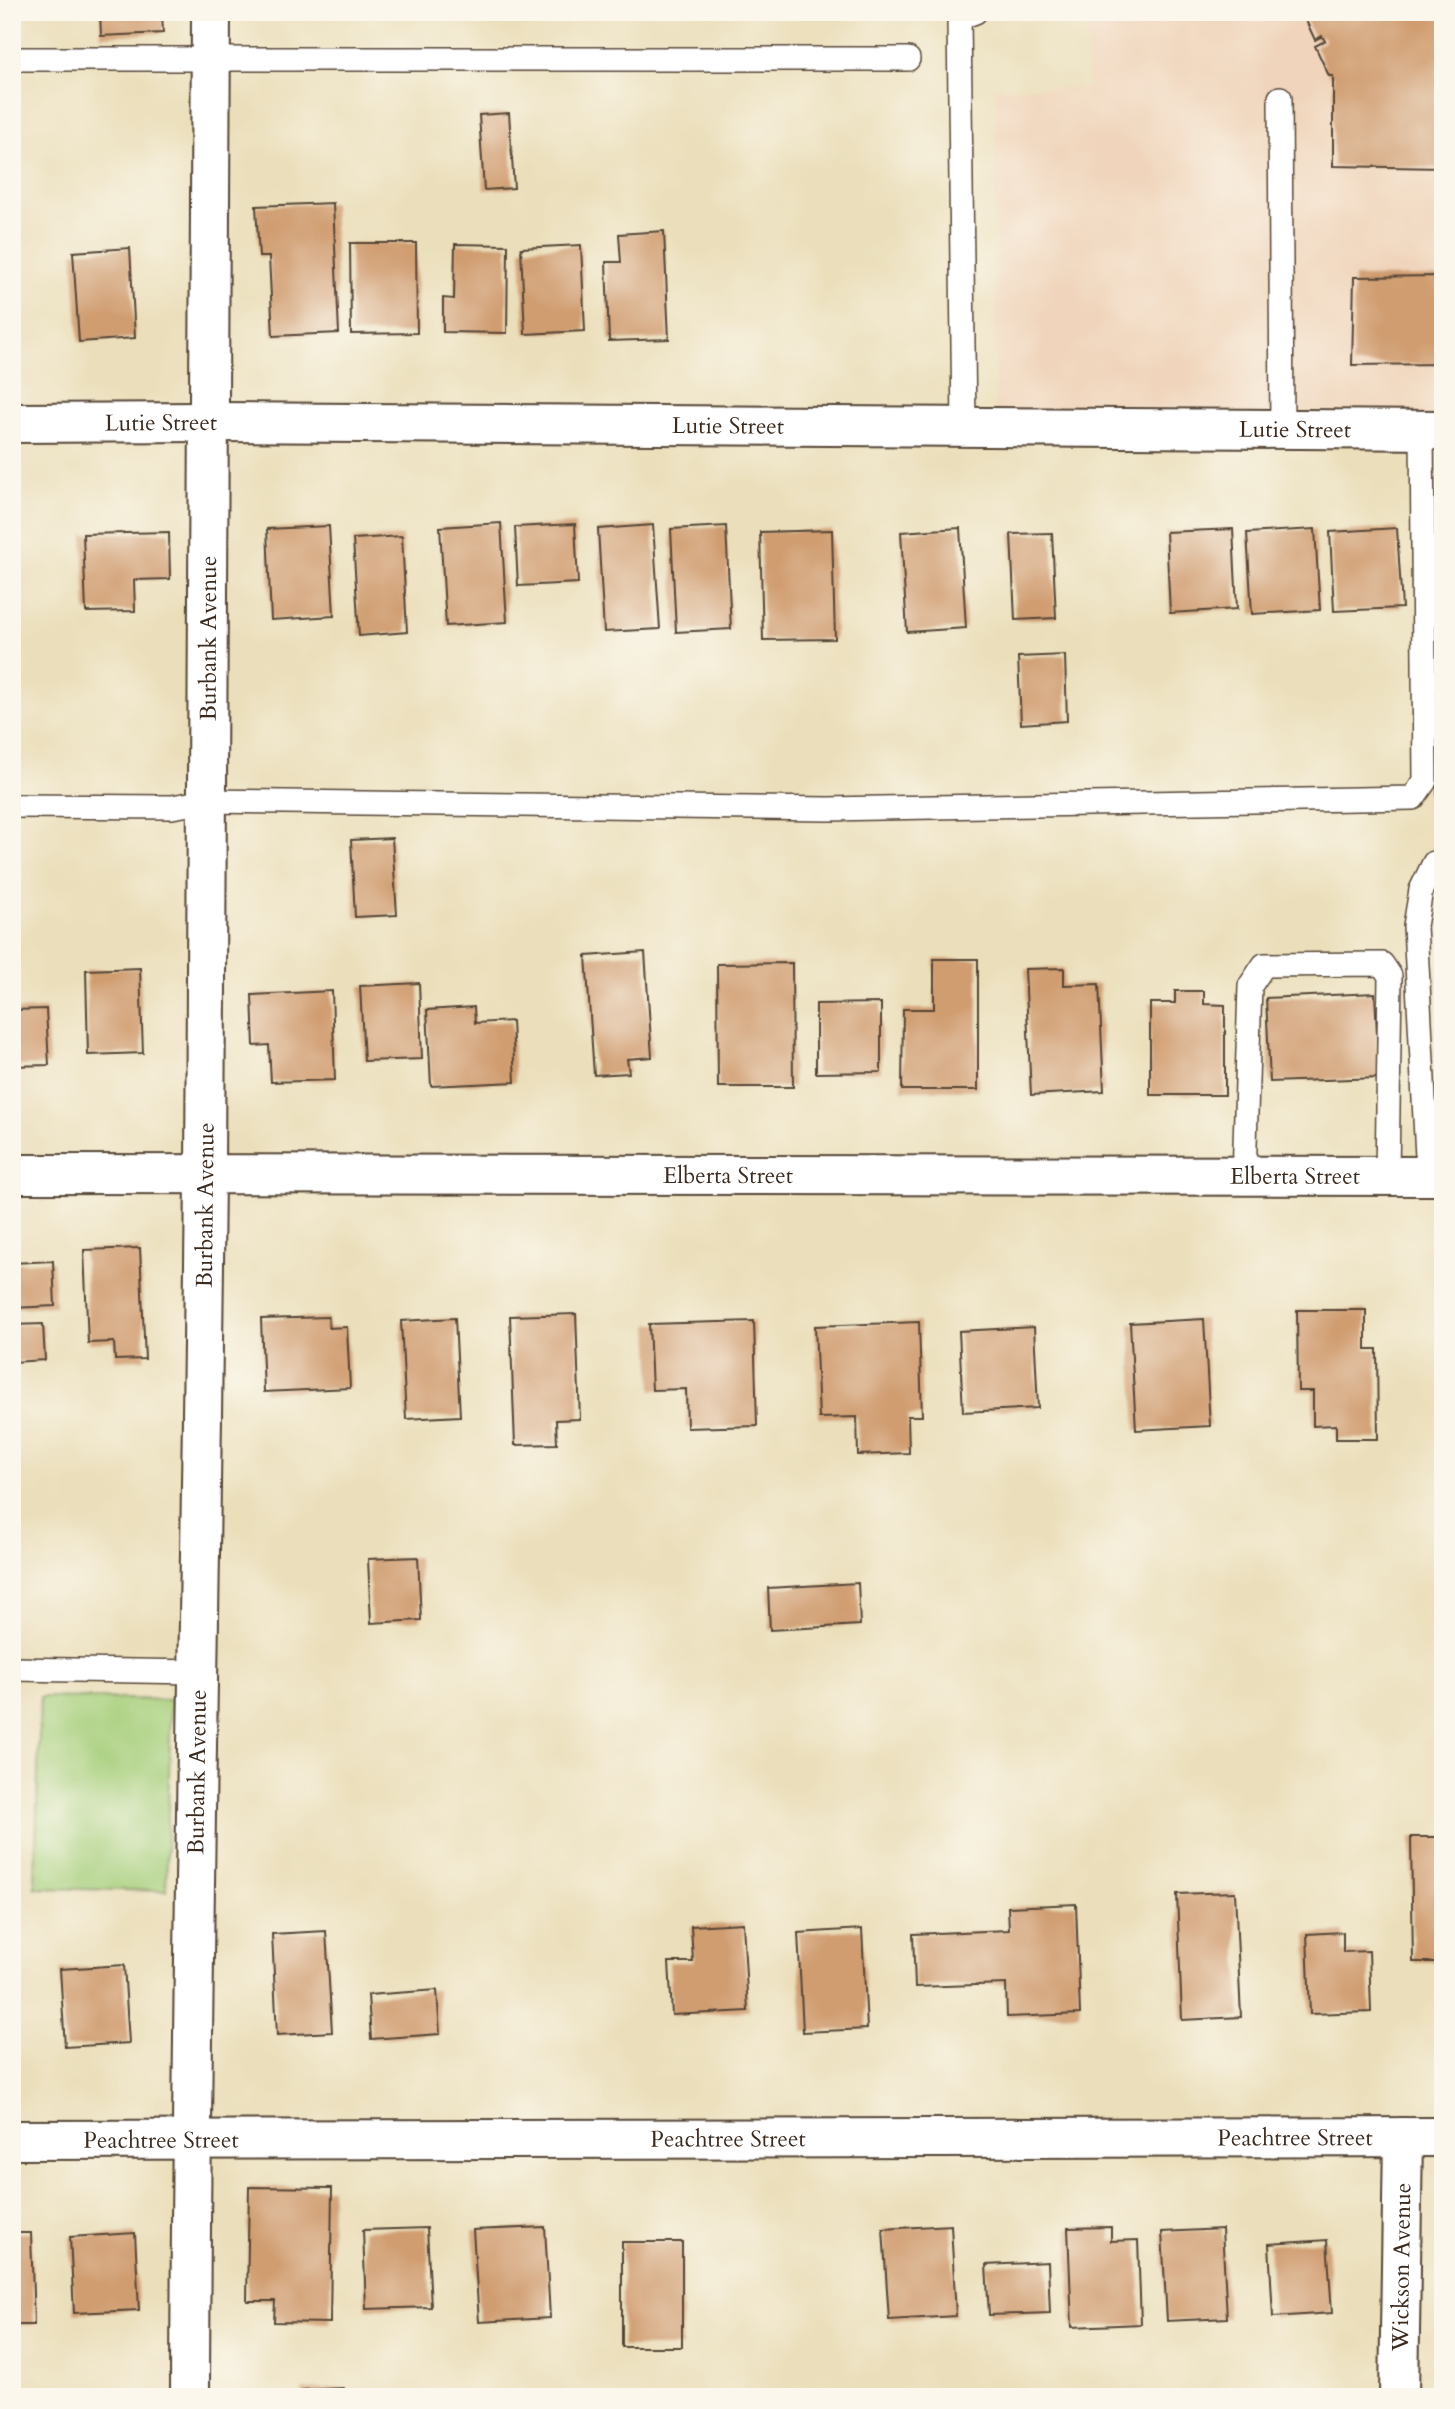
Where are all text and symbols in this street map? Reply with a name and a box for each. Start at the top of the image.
street label: Lutie Street [105,406,217,438]
street label: Lutie Street [672,410,784,441]
street label: Lutie Street [1239,413,1351,445]
street label: Burbank Avenue [192,555,224,721]
street label: Burbank Avenue [188,1122,221,1288]
street label: Elberta Street [663,1159,793,1191]
street label: Elberta Street [1230,1160,1360,1191]
street label: Burbank Avenue [180,1689,213,1855]
street label: Peachtree Street [1217,2122,1373,2153]
street label: Peachtree Street [650,2123,806,2154]
street label: Peachtree Street [83,2124,239,2155]
street label: Wickson Avenue [1384,2182,1418,2353]

